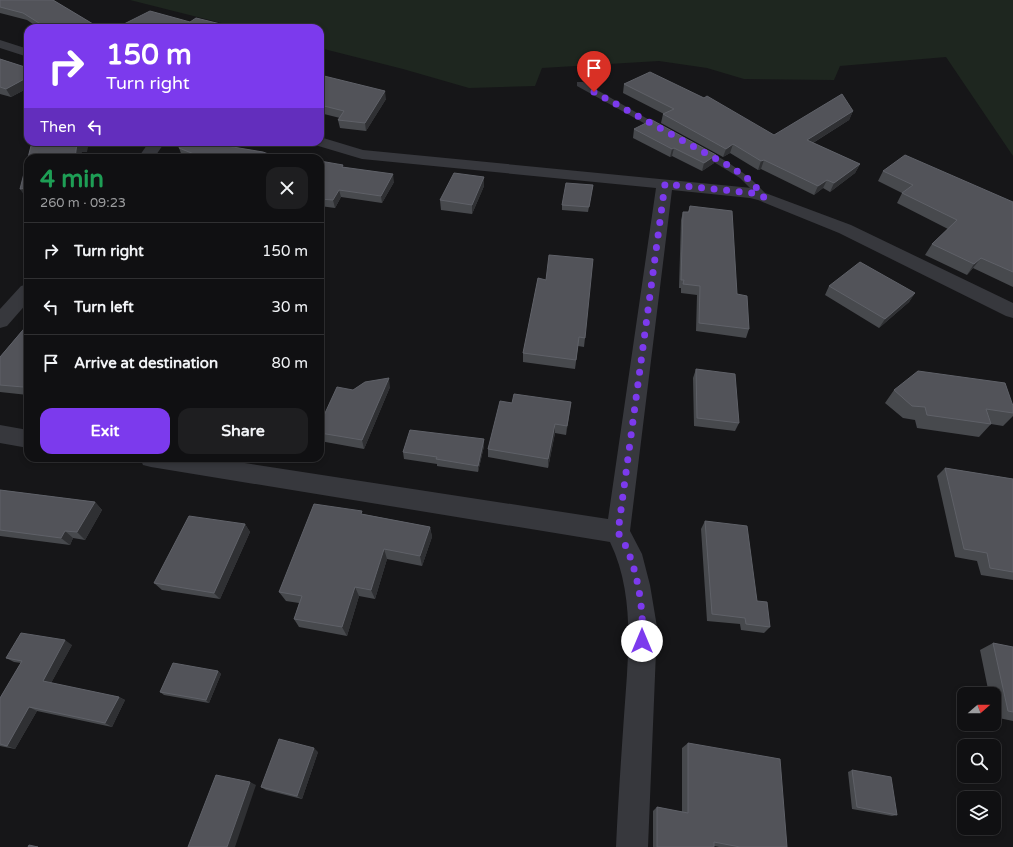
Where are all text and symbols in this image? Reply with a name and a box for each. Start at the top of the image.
text: 150 m [106,38,192,72]
icon: right [40,40,92,92]
pin [577,51,611,92]
icon: arrive [583,57,605,79]
text: Turn right [106,72,190,94]
icon: left [84,116,106,138]
text: Then [40,118,76,136]
text: 4 min [40,165,104,194]
button: close [266,167,308,209]
text: 260 m · 09:23 [40,195,126,211]
icon: right [40,240,62,262]
text: Turn right [74,242,144,260]
text: 150 m [262,242,308,260]
icon: left [40,296,62,318]
text: Turn left [74,298,134,316]
text: 30 m [271,298,308,316]
icon: arrive [40,352,62,374]
text: Arrive at destination [74,354,218,372]
text: 80 m [271,354,308,372]
button: Exit [40,408,170,454]
button: Share [178,408,308,454]
position arrow [621,620,663,662]
north arrow [957,687,1001,731]
map controls [957,687,1001,835]
button: search [957,739,1001,783]
button: layers [957,791,1001,835]

